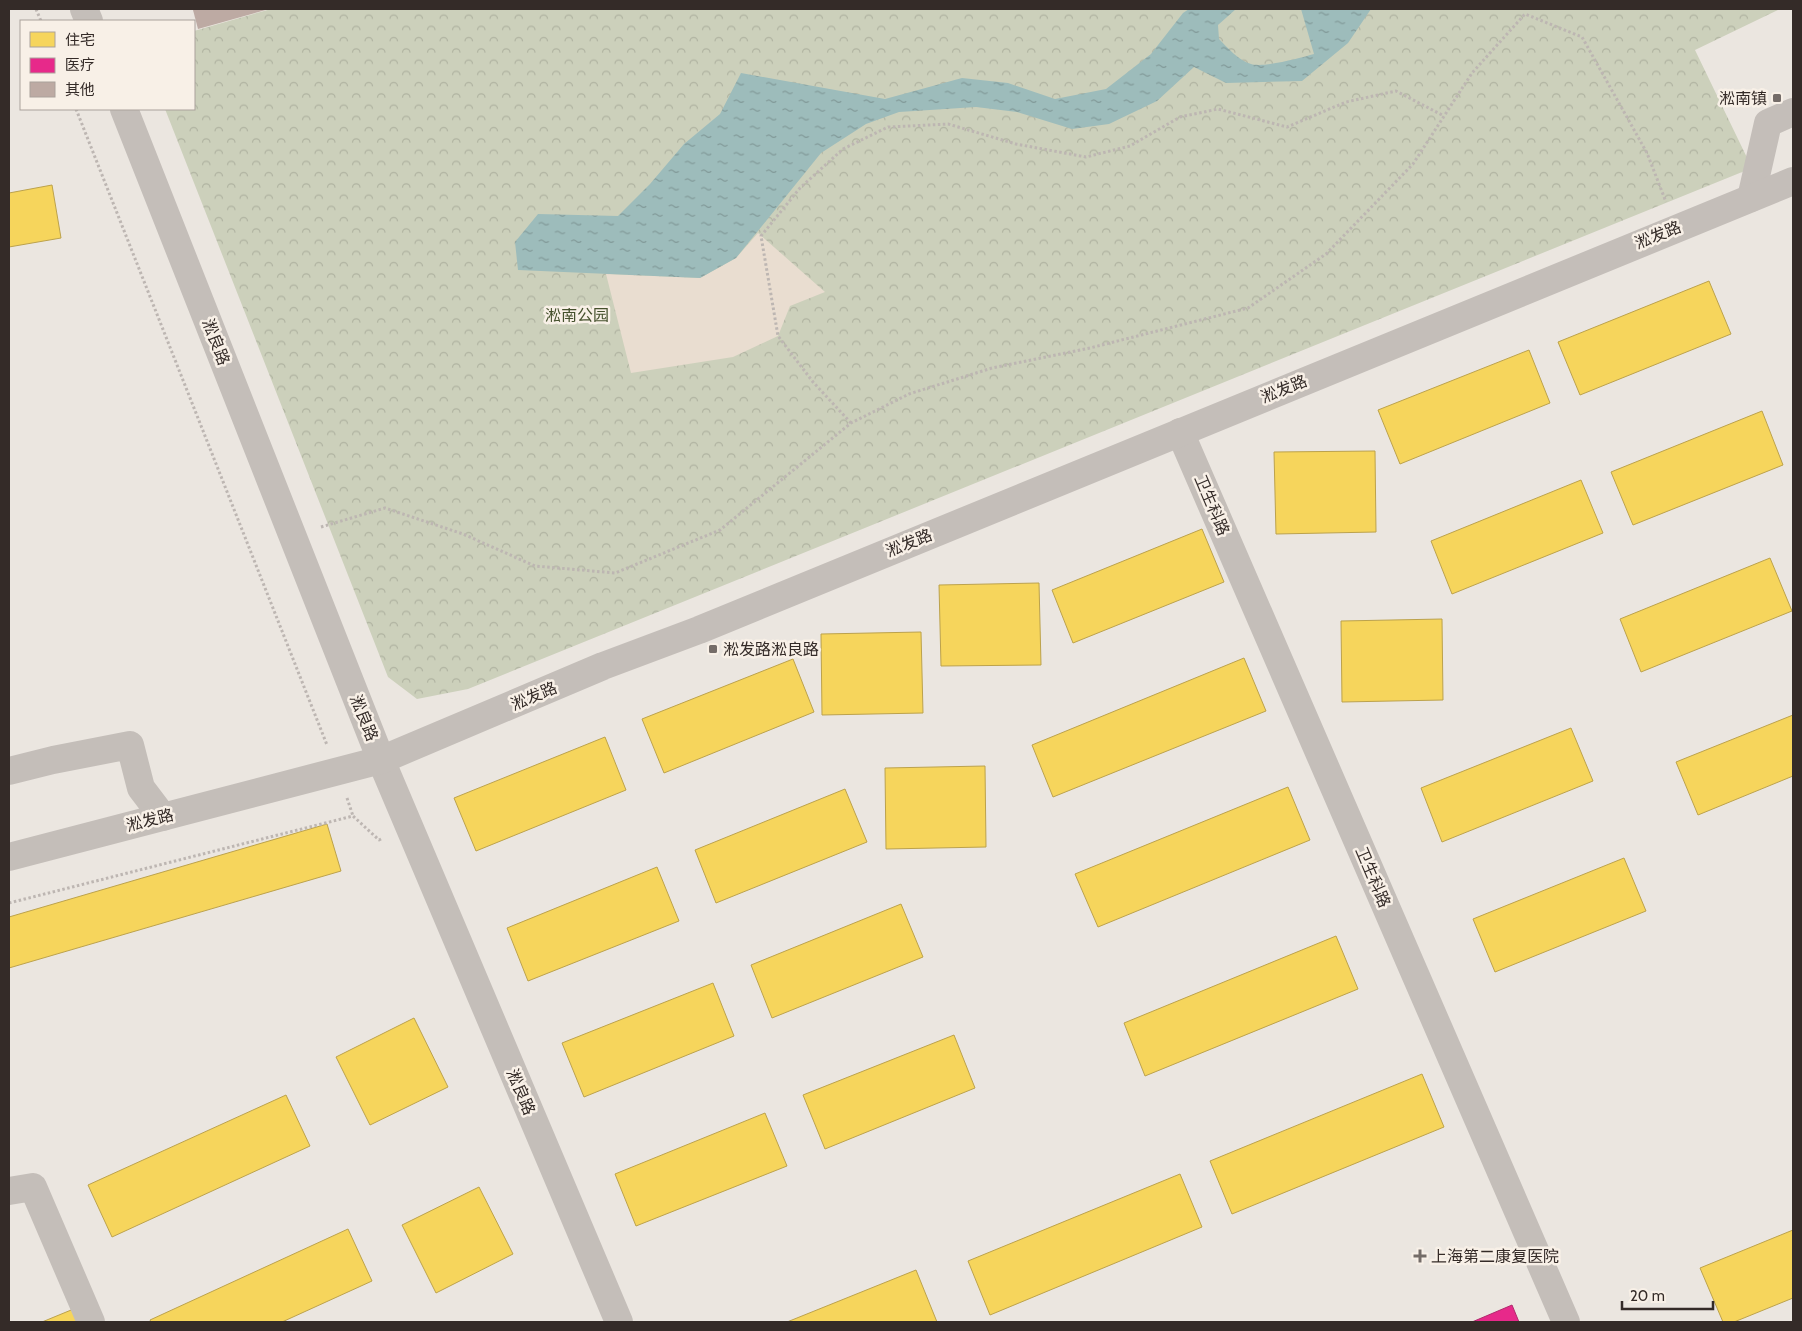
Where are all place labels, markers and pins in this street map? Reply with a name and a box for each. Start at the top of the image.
place label: 淞南镇 [1719,89,1767,108]
marker: 淞南镇 [1771,92,1783,104]
place label: 淞发路淞良路 [723,640,819,659]
marker: 淞发路淞良路 [707,643,719,655]
place label: 上海第二康复医院 [1431,1247,1559,1266]
marker: 上海第二康复医院 [1413,1249,1427,1263]

